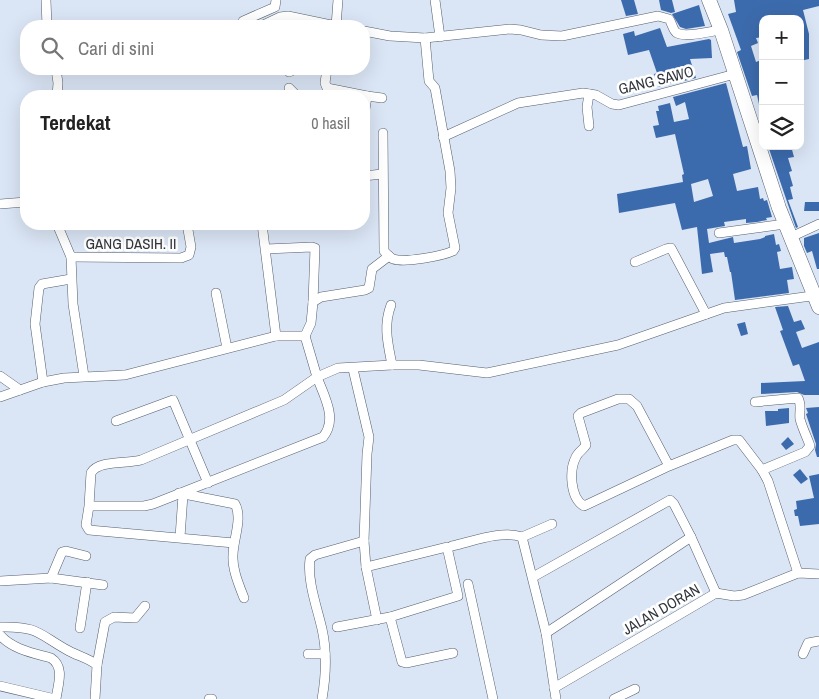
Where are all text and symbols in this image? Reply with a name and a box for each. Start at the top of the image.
map controls [759,15,804,150]
button: + [759,15,804,60]
search box [20,20,370,75]
icon: search [38,34,66,62]
text: Cari di sini [78,35,154,61]
button: − [759,60,804,105]
street label: GANG SAWO [616,61,696,99]
button: layers [759,105,804,150]
text: Terdekat [40,108,111,137]
text: 0 hasil [311,112,350,134]
street label: GANG DASIH. II [86,233,176,254]
street label: JALAN DORAN [618,578,704,640]

